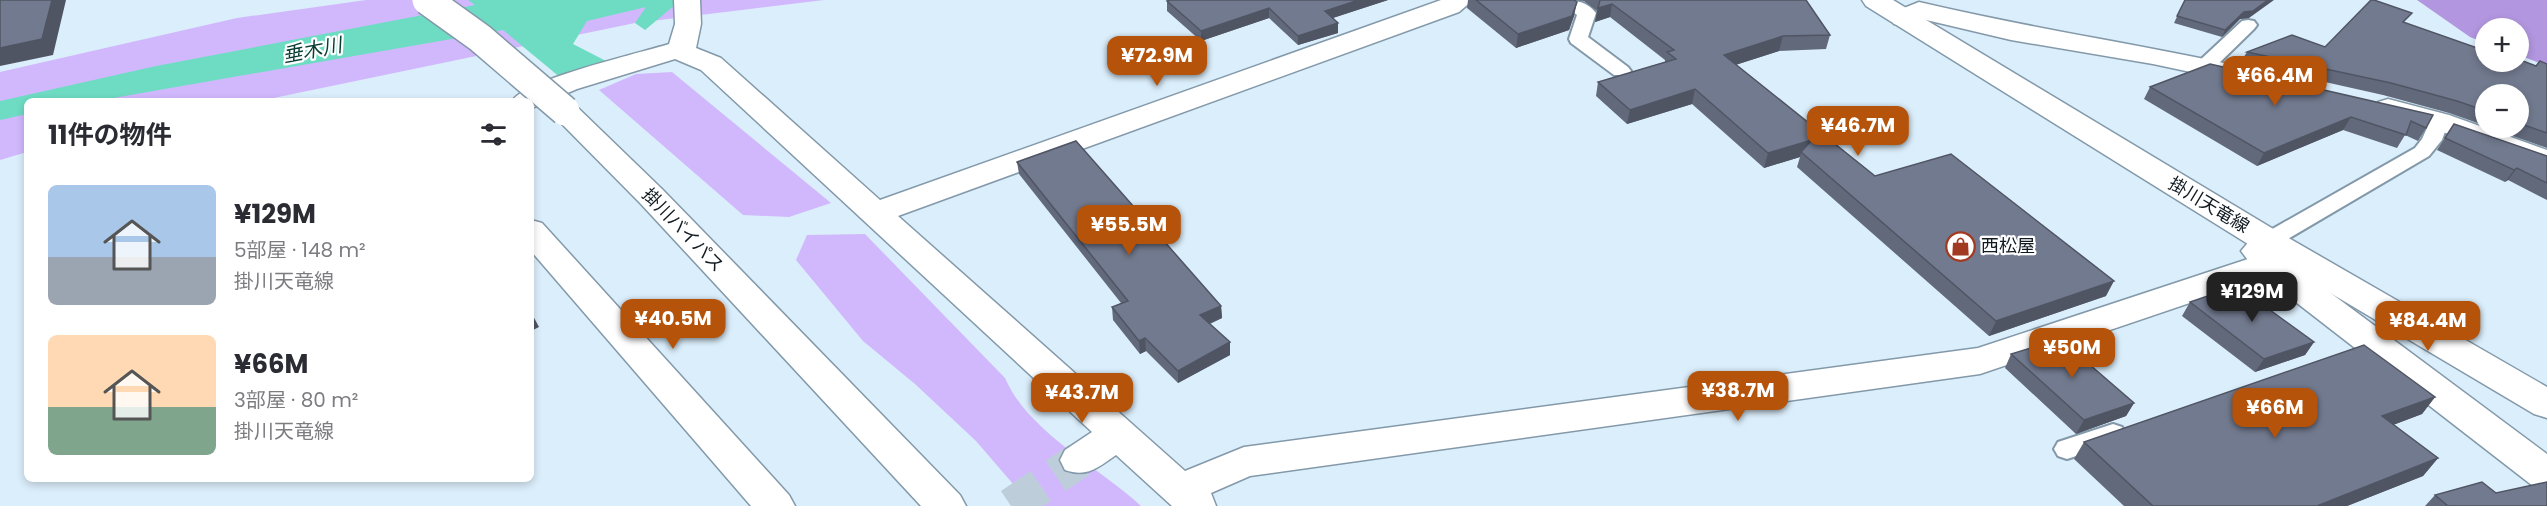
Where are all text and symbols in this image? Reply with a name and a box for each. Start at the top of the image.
map controls [2475,18,2529,138]
button: + [2475,18,2529,72]
water label: 垂木川 [280,30,346,69]
pin: ¥72.9M [1108,36,1206,87]
text: ¥72.9M [1121,41,1193,69]
pin: ¥66.4M [2226,56,2324,107]
text: ¥66.4M [2237,61,2313,89]
button: − [2475,84,2529,138]
pin: ¥46.7M [1809,106,1907,157]
text: ¥46.7M [1821,111,1895,139]
text: 11件の物件 [48,117,172,153]
icon: filters [477,118,510,151]
street label: 掛川天竜線 [2164,171,2254,238]
street label: 掛川バイパス [637,182,730,277]
text: ¥129M [234,196,316,232]
pin: ¥55.5M [1080,205,1178,256]
icon: home [96,209,168,281]
text: ¥55.5M [1091,210,1167,238]
shop icon: 西松屋 [1944,230,1976,262]
place label: 西松屋 [1981,233,2035,258]
text: 5部屋 · 148 m² [234,236,366,264]
text: 掛川天竜線 [234,267,334,295]
pin: ¥129M [2210,272,2294,323]
text: ¥129M [2220,277,2284,305]
pin: ¥40.5M [624,299,722,350]
pin: ¥84.4M [2379,301,2477,352]
text: ¥40.5M [635,304,712,332]
text: ¥84.4M [2389,306,2467,334]
pin: ¥50M [2036,328,2108,379]
text: ¥50M [2043,333,2101,361]
text: ¥66M [234,346,308,382]
icon: home [96,359,168,431]
pin: ¥38.7M [1689,371,1787,422]
pin: ¥43.7M [1033,373,1131,424]
text: ¥38.7M [1701,376,1775,404]
text: ¥43.7M [1045,378,1119,406]
text: 3部屋 · 80 m² [234,386,358,414]
pin: ¥66M [2239,388,2311,439]
text: ¥66M [2246,393,2304,421]
text: 掛川天竜線 [234,417,334,445]

